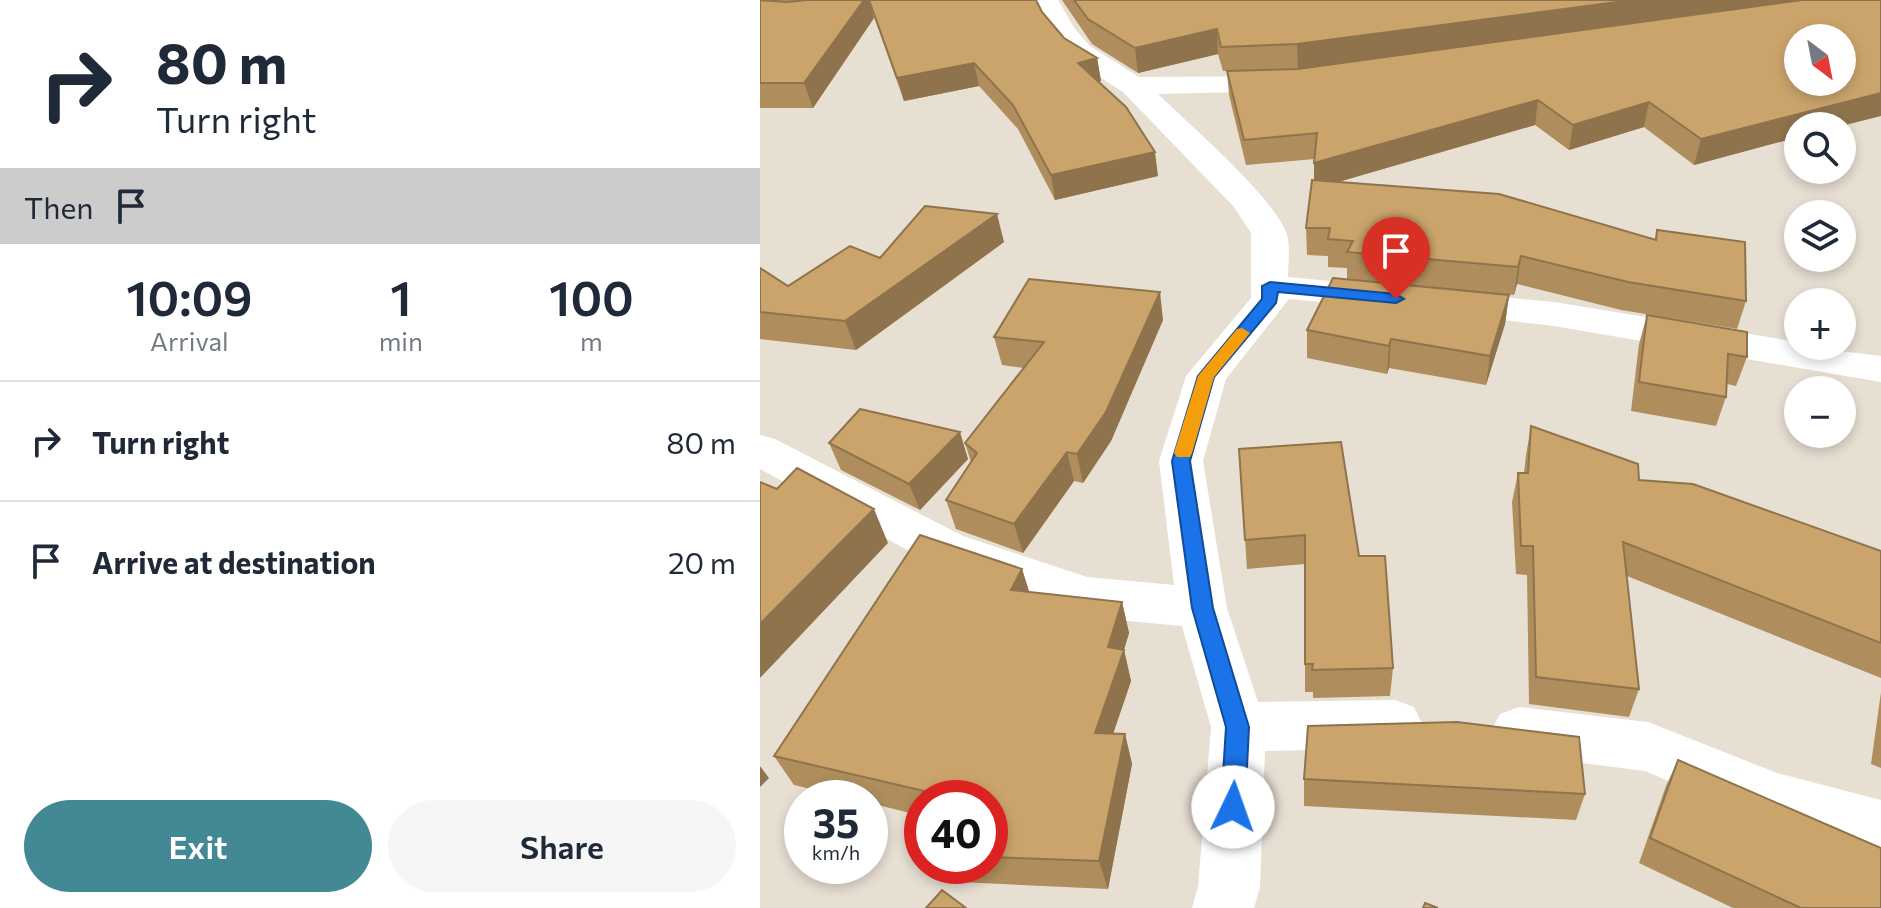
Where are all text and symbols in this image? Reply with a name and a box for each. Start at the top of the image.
north arrow [1784,24,1856,96]
map controls [1784,24,1856,448]
text: 80 m [156,27,287,96]
icon: right [24,32,128,136]
text: Turn right [156,96,317,140]
button: search [1784,112,1856,184]
icon: arrive [109,184,153,228]
text: Then [24,188,93,225]
button: layers [1784,200,1856,272]
pin [1362,217,1430,299]
icon: arrive [1374,229,1418,273]
text: 10:09 [126,267,253,326]
text: 1 [390,267,411,326]
text: 100 [549,267,634,326]
button: + [1784,288,1856,360]
text: Arrival [150,325,229,356]
text: min [379,325,423,356]
text: m [580,325,603,356]
button: − [1784,376,1856,448]
icon: right [24,419,68,463]
text: Turn right [92,423,229,460]
text: 80 m [666,423,736,460]
icon: arrive [24,539,68,583]
text: Arrive at destination [92,543,376,580]
text: 20 m [668,543,736,580]
position arrow [1191,765,1275,849]
speed limit sign: 40 [904,780,1008,884]
text: 35 [813,797,859,846]
button: Exit [24,800,372,892]
button: Share [388,800,736,892]
text: km/h [812,840,860,864]

